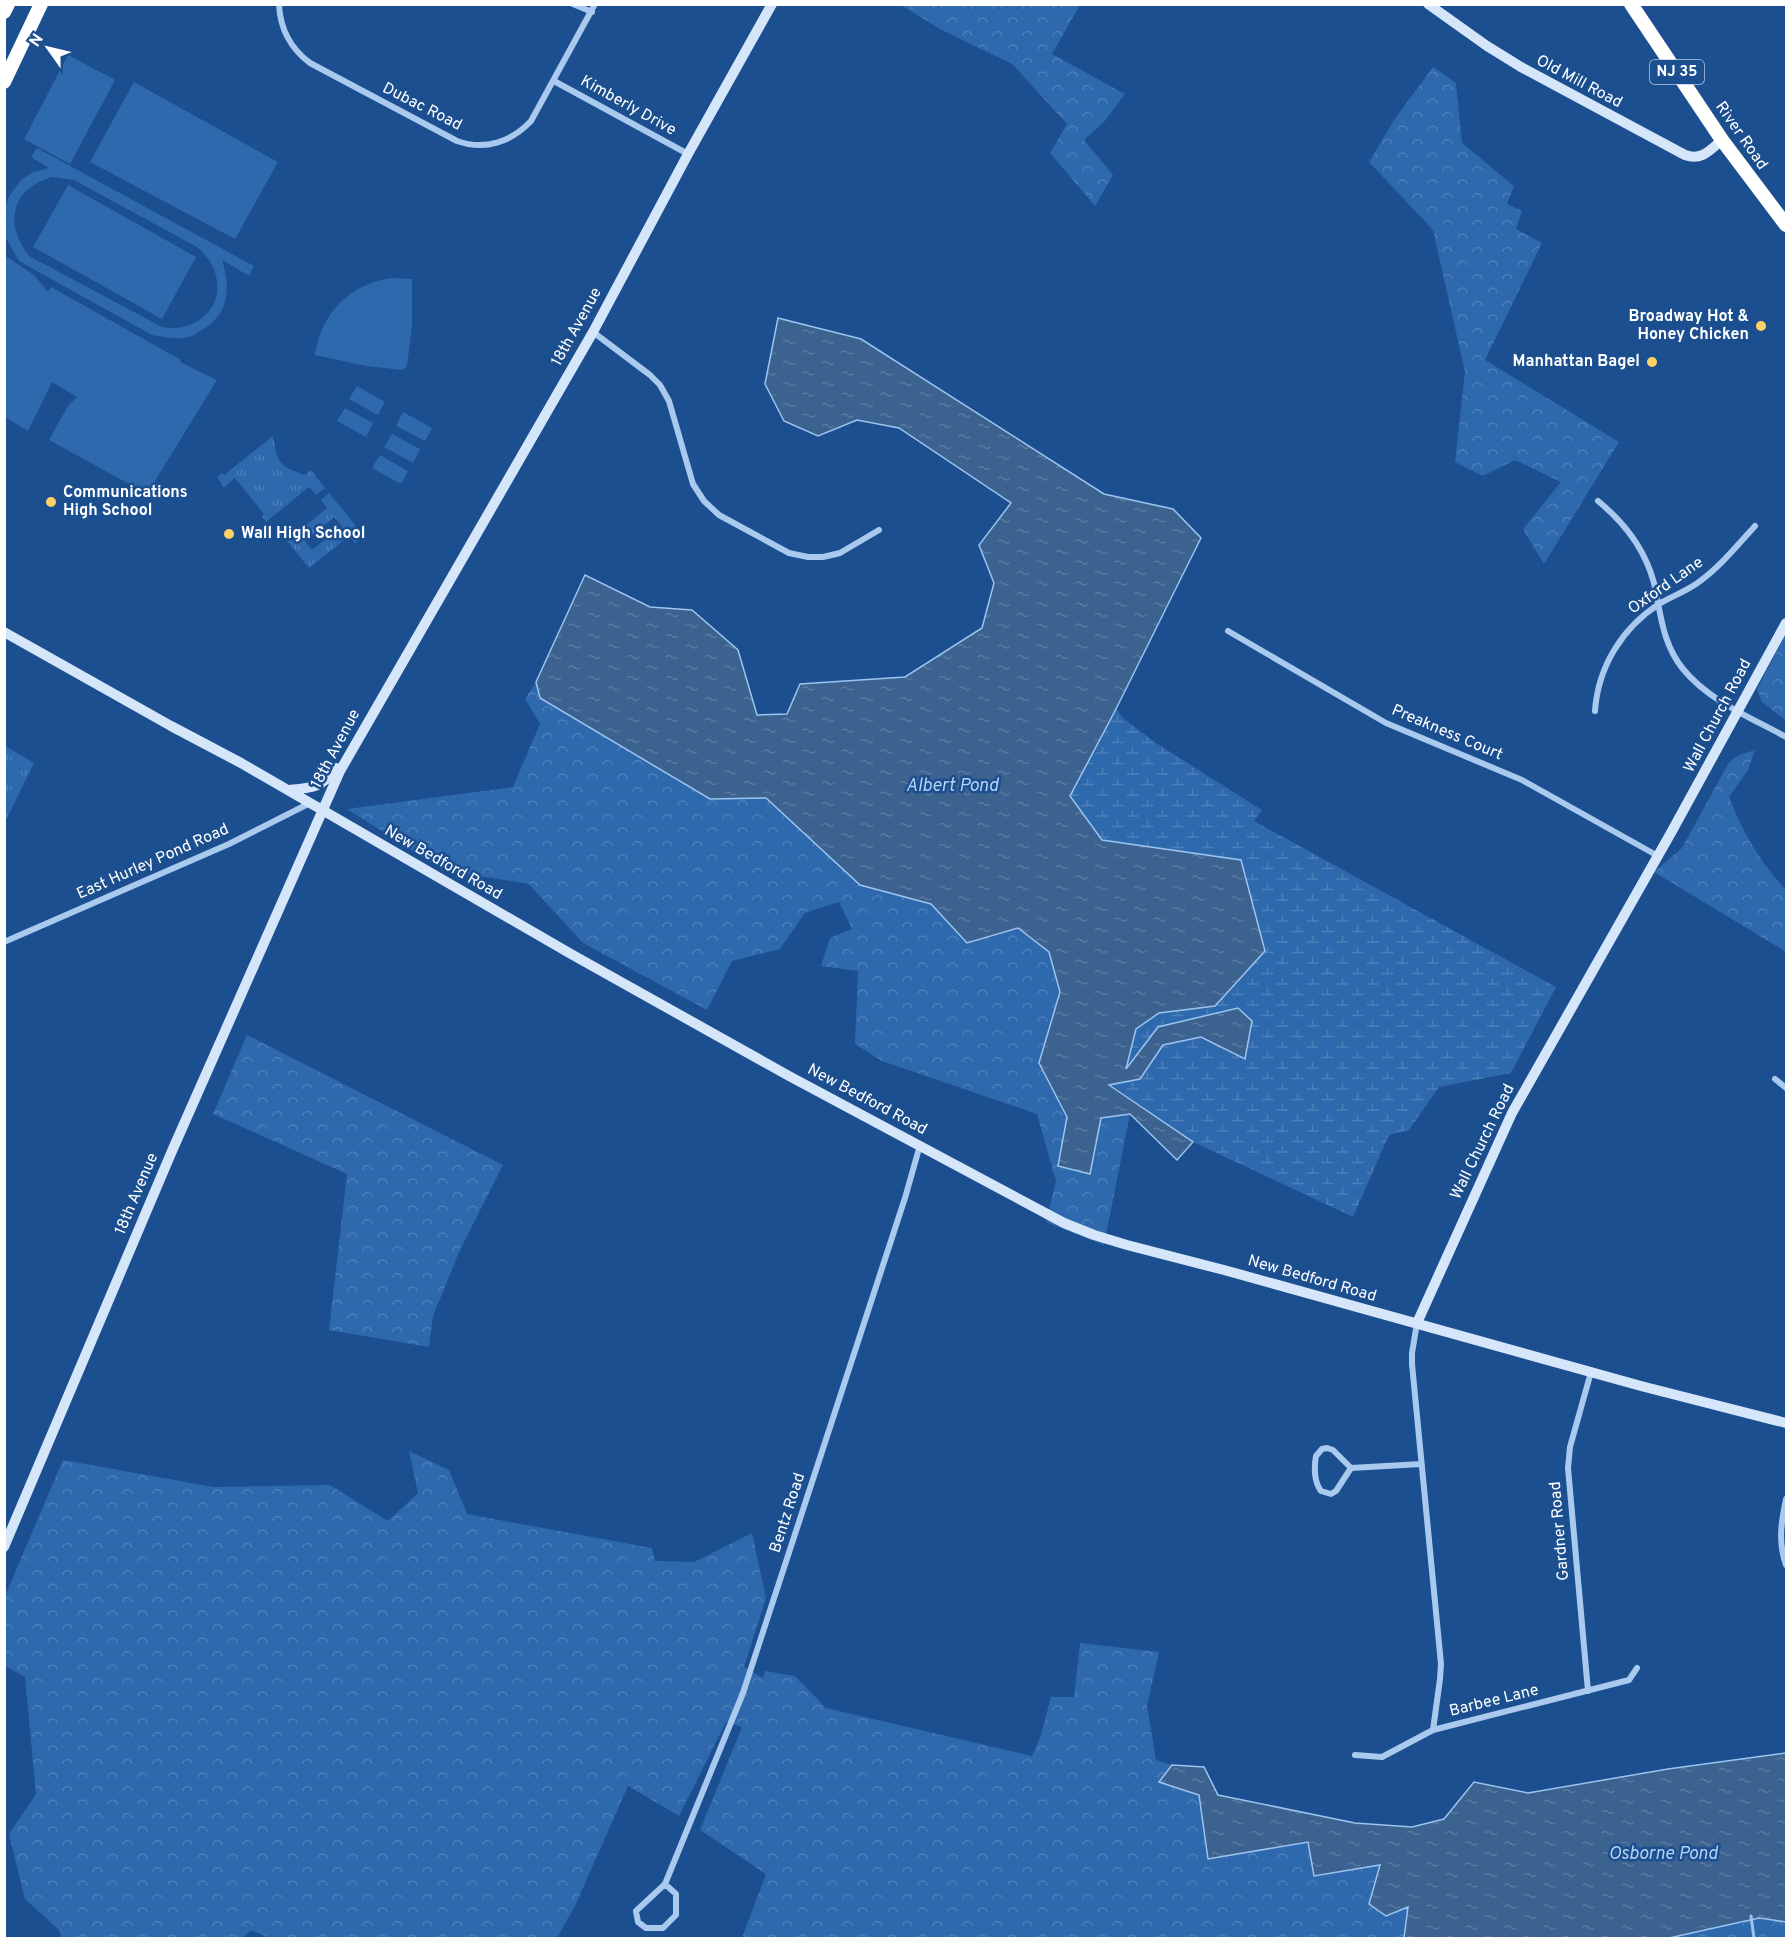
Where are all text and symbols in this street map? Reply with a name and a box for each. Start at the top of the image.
north arrow [18,18,78,78]
text: N [26,30,49,51]
street label: Old Mill Road [1532,51,1626,113]
road number: NJ 35 [1650,60,1704,84]
street label: Kimberly Drive [577,71,679,141]
street label: Dubac Road [379,78,465,136]
street label: River Road [1710,98,1772,174]
street label: 18th Avenue [547,284,607,370]
place label: Broadway Hot & Honey Chicken [1629,307,1749,345]
marker: Broadway Hot & Honey Chicken [1754,319,1768,333]
place label: Manhattan Bagel [1512,352,1640,372]
marker: Manhattan Bagel [1645,355,1659,369]
place label: Communications High School [63,483,188,521]
marker: Communications High School [44,495,58,509]
place label: Wall High School [241,524,366,544]
marker: Wall High School [222,527,236,541]
street label: Oxford Lane [1625,553,1707,619]
street label: Wall Church Road [1680,656,1756,776]
street label: Preakness Court [1388,701,1506,765]
street label: 18th Avenue [307,706,365,792]
water label: Albert Pond [906,775,999,798]
street label: East Hurley Pond Road [74,819,232,905]
street label: New Bedford Road [380,821,506,905]
street label: New Bedford Road [804,1060,930,1140]
street label: Wall Church Road [1446,1081,1520,1203]
street label: 18th Avenue [111,1150,163,1238]
street label: New Bedford Road [1245,1251,1379,1307]
street label: Bentz Road [766,1470,810,1556]
street label: Gardner Road [1546,1481,1574,1581]
street label: Barbee Lane [1447,1680,1541,1722]
water label: Osborne Pond [1608,1843,1719,1866]

